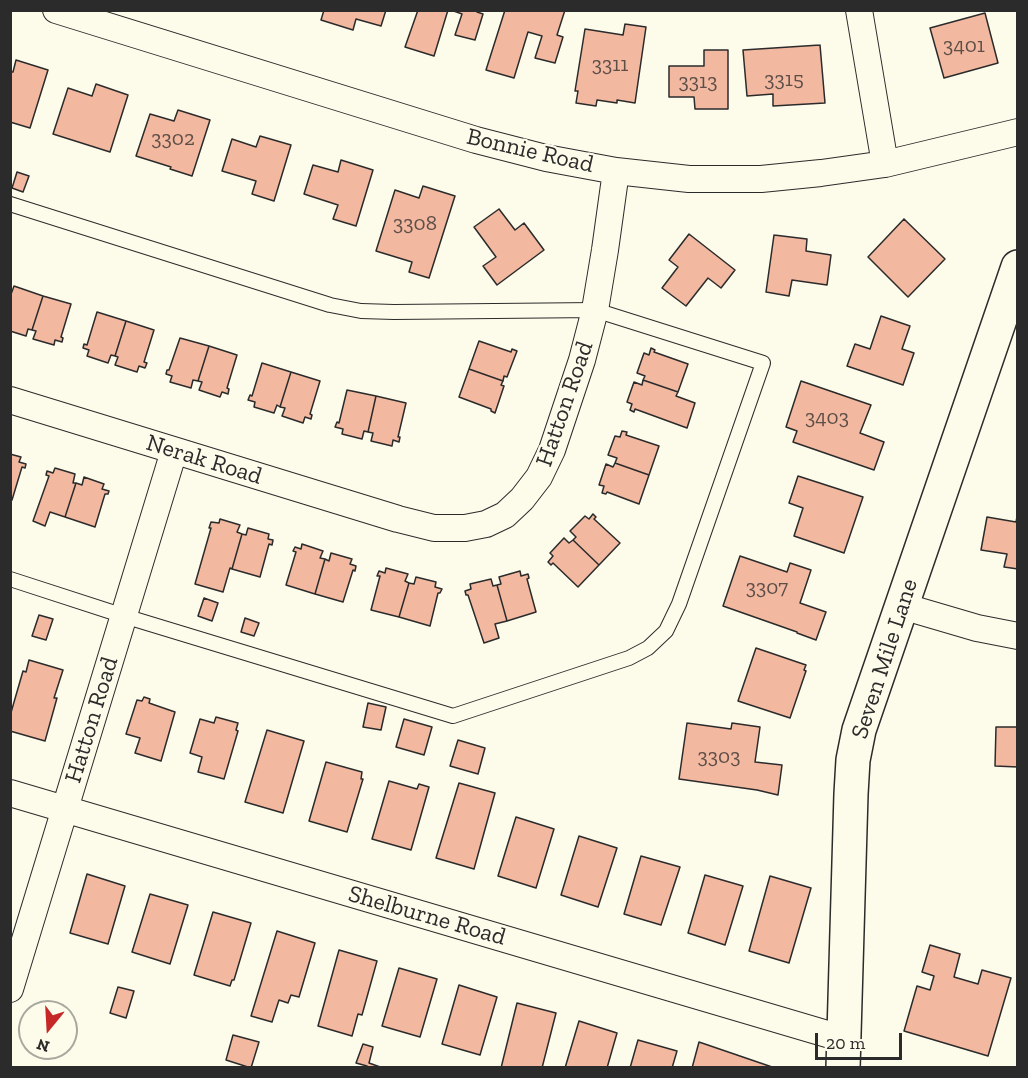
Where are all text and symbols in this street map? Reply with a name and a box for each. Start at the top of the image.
house number: 3401 [943,33,985,59]
house number: 3311 [592,52,628,78]
house number: 3315 [764,67,804,93]
house number: 3313 [679,69,717,95]
street label: Bonnie Road [464,122,596,180]
house number: 3302 [151,126,195,152]
house number: 3308 [393,211,437,237]
street label: Hatton Road [530,338,600,470]
house number: 3403 [805,405,849,431]
street label: Nerak Road [143,429,265,491]
house number: 3307 [746,575,788,601]
street label: Seven Mile Lane [846,575,924,743]
street label: Hatton Road [59,653,125,787]
house number: 3303 [698,744,740,770]
street label: Shelburne Road [345,880,509,952]
north arrow [18,1000,78,1060]
scale bar [818,1021,905,1059]
text: 20 m [826,1032,865,1054]
text: N [34,1035,52,1057]

